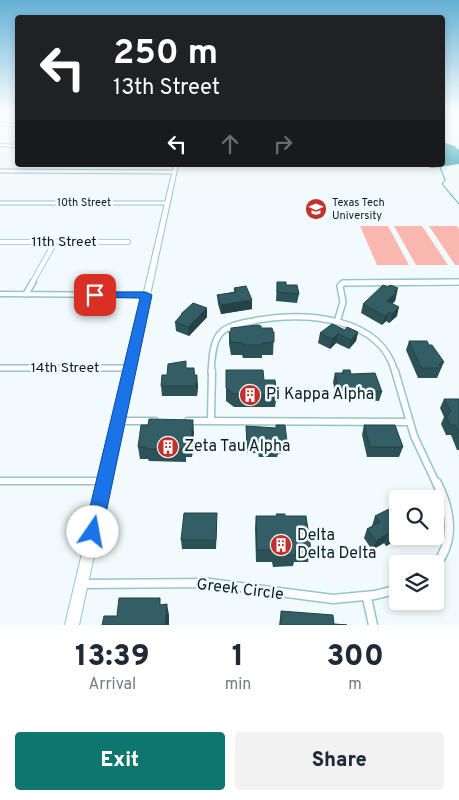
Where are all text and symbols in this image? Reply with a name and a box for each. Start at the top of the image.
text: 250 m [113,32,218,76]
icon: left [30,35,95,100]
text: 13th Street [113,75,220,102]
icon: left [163,130,191,158]
icon: ahead [216,130,244,158]
icon: right [269,130,297,158]
street label: 10th Street [57,196,111,210]
place label: Texas Tech University [332,196,385,223]
school or university icon: Texas Tech University [304,197,328,221]
street label: 11th Street [31,234,97,251]
pin [74,274,116,316]
icon: arrive [81,281,109,309]
street label: 14th Street [31,360,99,377]
building icon: Pi Kappa Alpha [238,383,262,407]
place label: Pi Kappa Alpha [266,385,374,405]
building icon: Zeta Tau Alpha [156,435,180,459]
place label: Zeta Tau Alpha [184,437,290,457]
map controls [389,490,444,610]
button: search [389,490,444,545]
position arrow [66,505,118,557]
place label: Delta Delta Delta [297,526,376,564]
building icon: Delta Delta Delta [269,533,293,557]
button: layers [389,555,444,610]
street label: Greek Circle [195,575,285,605]
text: 13:39 [75,639,150,676]
text: 1 [232,639,244,676]
text: 300 [326,639,384,676]
text: Arrival [88,675,136,695]
text: min [225,675,251,695]
text: m [348,675,362,695]
button: Exit [15,732,225,790]
button: Share [235,732,444,790]

